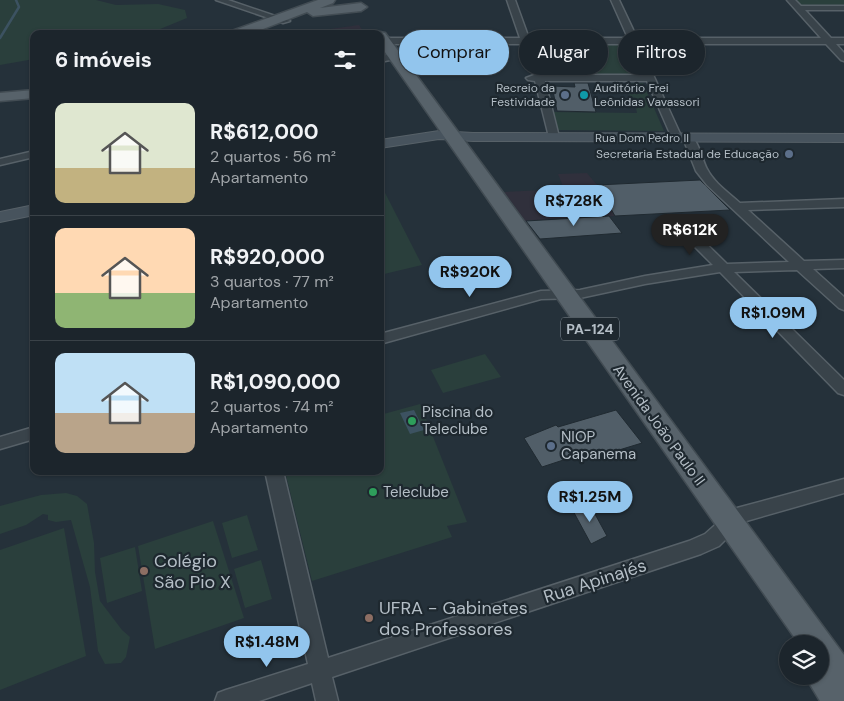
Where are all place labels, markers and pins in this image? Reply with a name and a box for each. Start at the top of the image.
place label: Recreio da Festividade [491,80,555,110]
place label: Auditório Frei Leônidas Vavassori [594,80,700,110]
marker: Recreio da Festividade [559,89,571,101]
marker: Auditório Frei Leônidas Vavassori [578,89,590,101]
place label: Secretaria Estadual de Educação [596,146,779,162]
marker: Secretaria Estadual de Educação [783,148,795,160]
pin: R$728K [533,184,615,227]
pin: R$612K [649,214,731,256]
pin: R$920K [429,256,511,298]
pin: R$1.09M [727,296,819,339]
place label: Piscina do Teleclube [422,402,493,439]
marker: Piscina do Teleclube [406,415,418,427]
place label: NIOP Capanema [561,427,636,464]
marker: NIOP Capanema [545,440,557,452]
pin: R$1.25M [544,480,636,523]
place label: Teleclube [383,482,449,502]
marker: Teleclube [367,486,379,498]
place label: Colégio São Pio X [154,549,231,594]
marker: Colégio São Pio X [138,565,150,577]
place label: UFRA - Gabinetes dos Professores [379,596,528,641]
marker: UFRA - Gabinetes dos Professores [363,612,375,624]
pin: R$1.48M [221,626,313,668]

